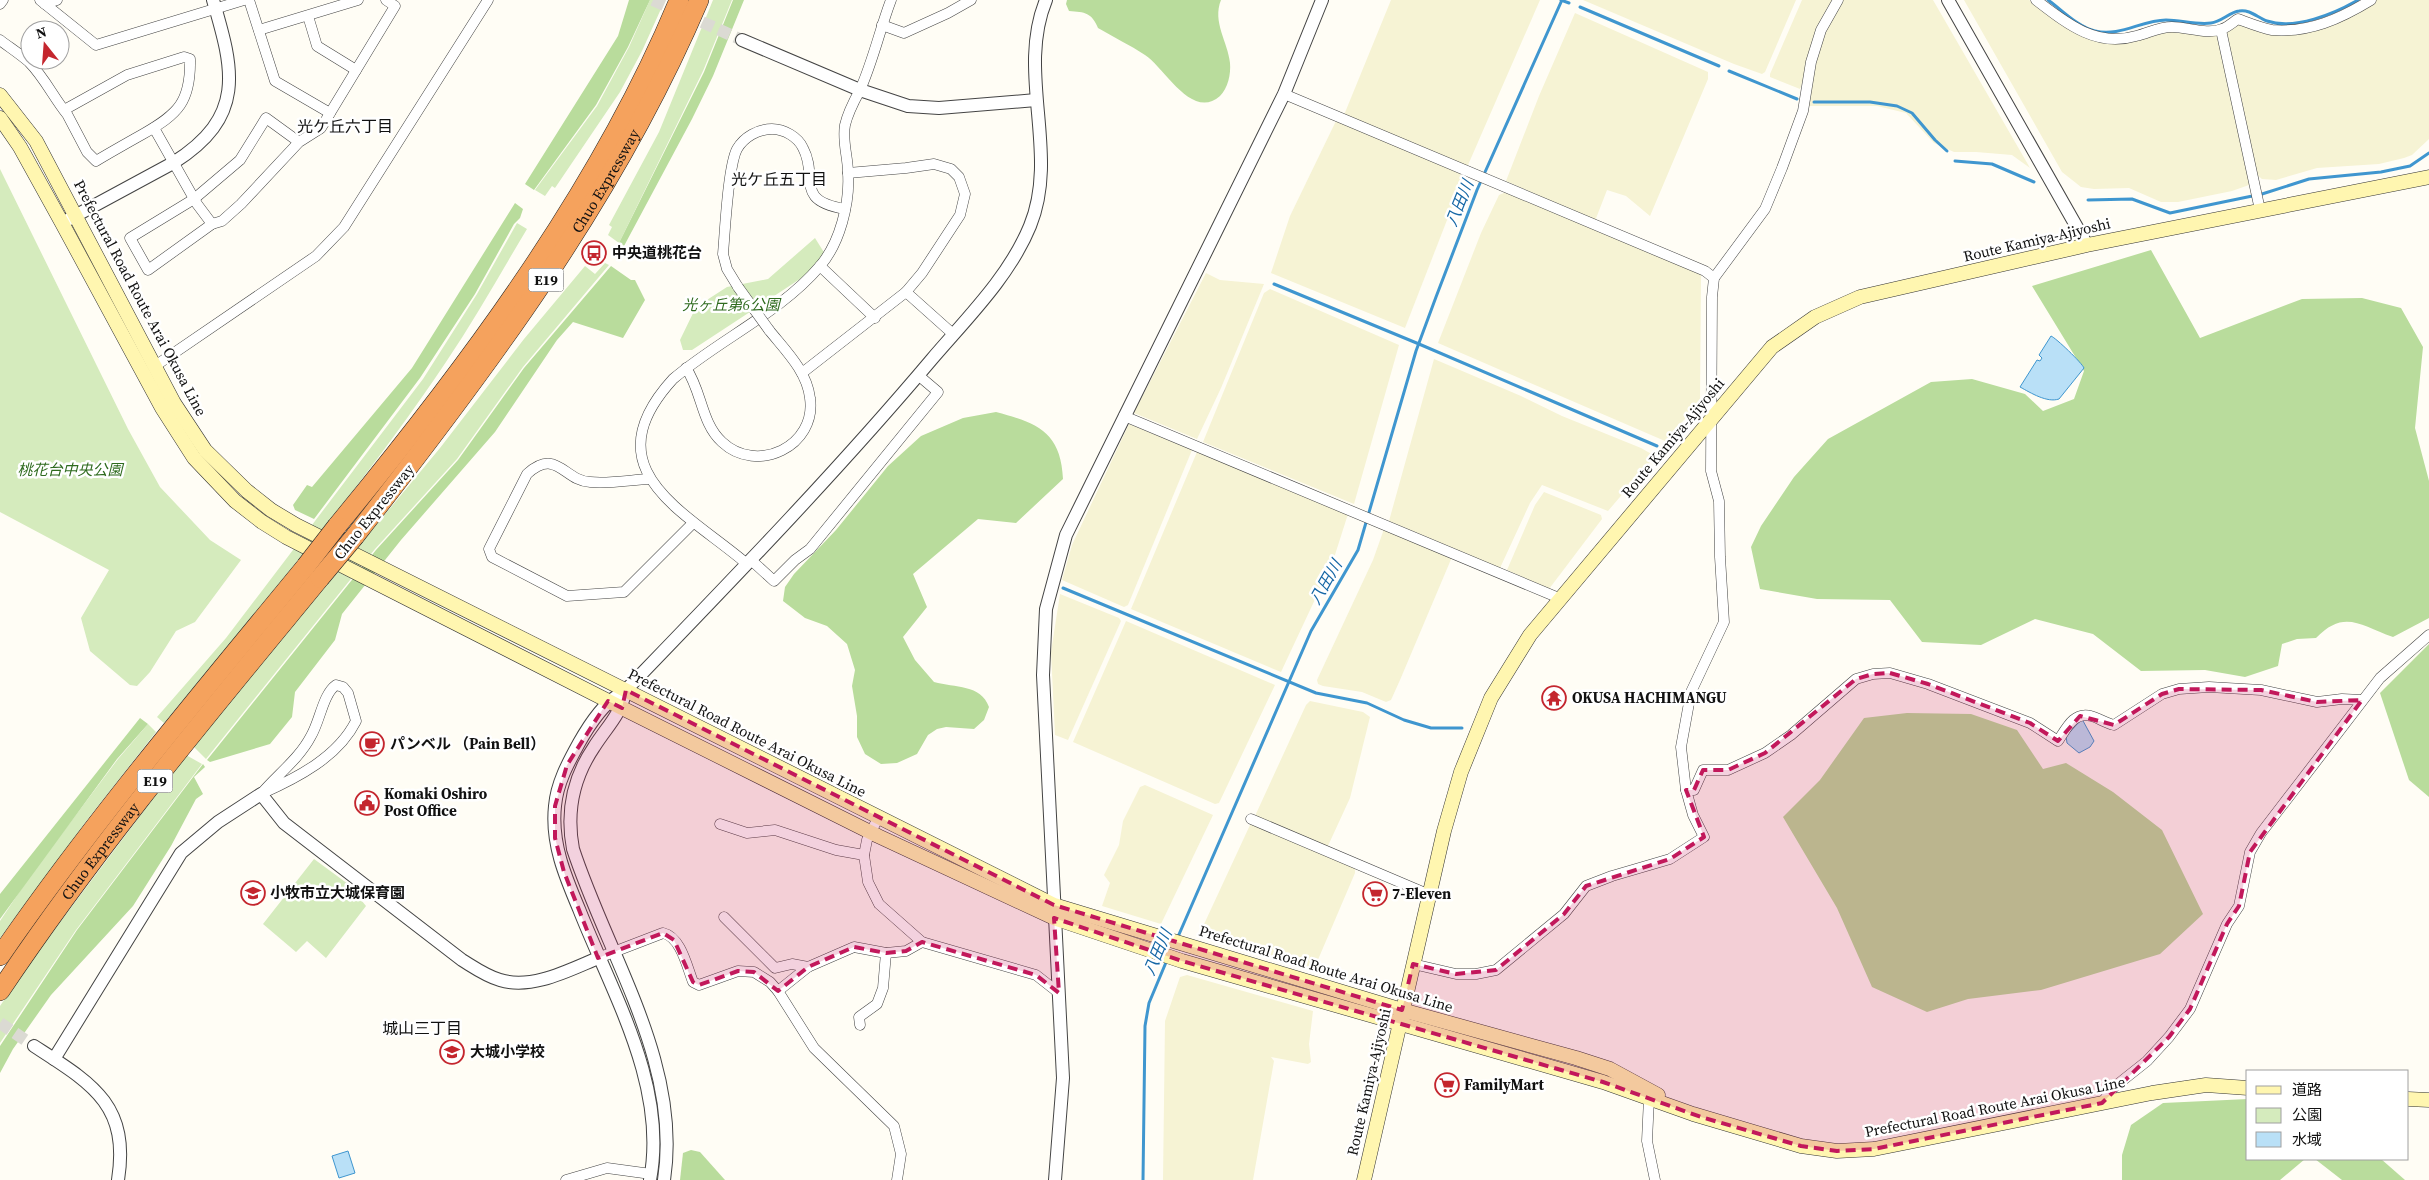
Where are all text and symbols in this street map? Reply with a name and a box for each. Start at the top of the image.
north arrow [20,20,70,70]
text: N [33,22,49,44]
district label: 光ケ丘六丁目 [297,115,393,137]
street label: Chuo Expressway [566,125,644,237]
district label: 光ケ丘五丁目 [731,168,827,190]
water label: 八田川 [1440,175,1479,229]
street label: Prefectural Road Route Arai Okusa Line [69,176,212,420]
street label: Route Kamiya-Ajiyoshi [1961,212,2113,267]
bus stop icon: 中央道桃花台 [581,240,607,266]
place label: 中央道桃花台 [612,242,702,263]
road number: E19 [528,268,564,292]
park label: 光ヶ丘第6公園 [682,294,782,315]
street label: Route Kamiya-Ajiyoshi [1616,373,1729,502]
park label: 桃花台中央公園 [17,459,124,480]
street label: Chuo Expressway [329,459,419,564]
water label: 八田川 [1303,554,1348,608]
street label: Prefectural Road Route Arai Okusa Line [624,663,870,802]
temple icon: OKUSA HACHIMANGU [1541,685,1567,711]
place label: OKUSA HACHIMANGU [1572,687,1727,708]
cafe icon: パンベル （Pain Bell） [359,731,385,757]
place label: パンベル （Pain Bell） [390,733,545,754]
road number: E19 [138,769,172,792]
place label: Komaki Oshiro Post Office [384,783,488,821]
public building icon: Komaki Oshiro Post Office [354,790,380,816]
street label: Chuo Expressway [56,798,144,904]
school or university icon: 小牧市立大城保育園 [240,880,266,906]
supermarket icon: 7-Eleven [1362,881,1388,907]
place label: 小牧市立大城保育園 [270,882,405,903]
place label: 7-Eleven [1392,883,1451,904]
street label: Prefectural Road Route Arai Okusa Line [1196,920,1456,1017]
water label: 八田川 [1137,924,1177,978]
street label: Route Kamiya-Ajiyoshi [1341,1006,1396,1158]
district label: 城山三丁目 [382,1017,462,1039]
school or university icon: 大城小学校 [439,1039,465,1065]
place label: 大城小学校 [470,1041,545,1062]
legend [2246,1070,2409,1160]
street label: Prefectural Road Route Arai Okusa Line [1863,1071,2127,1142]
supermarket icon: FamilyMart [1434,1072,1460,1098]
place label: FamilyMart [1464,1074,1545,1095]
text: 道路 [2292,1079,2322,1100]
text: 公園 [2292,1104,2322,1125]
text: 水域 [2292,1129,2322,1150]

